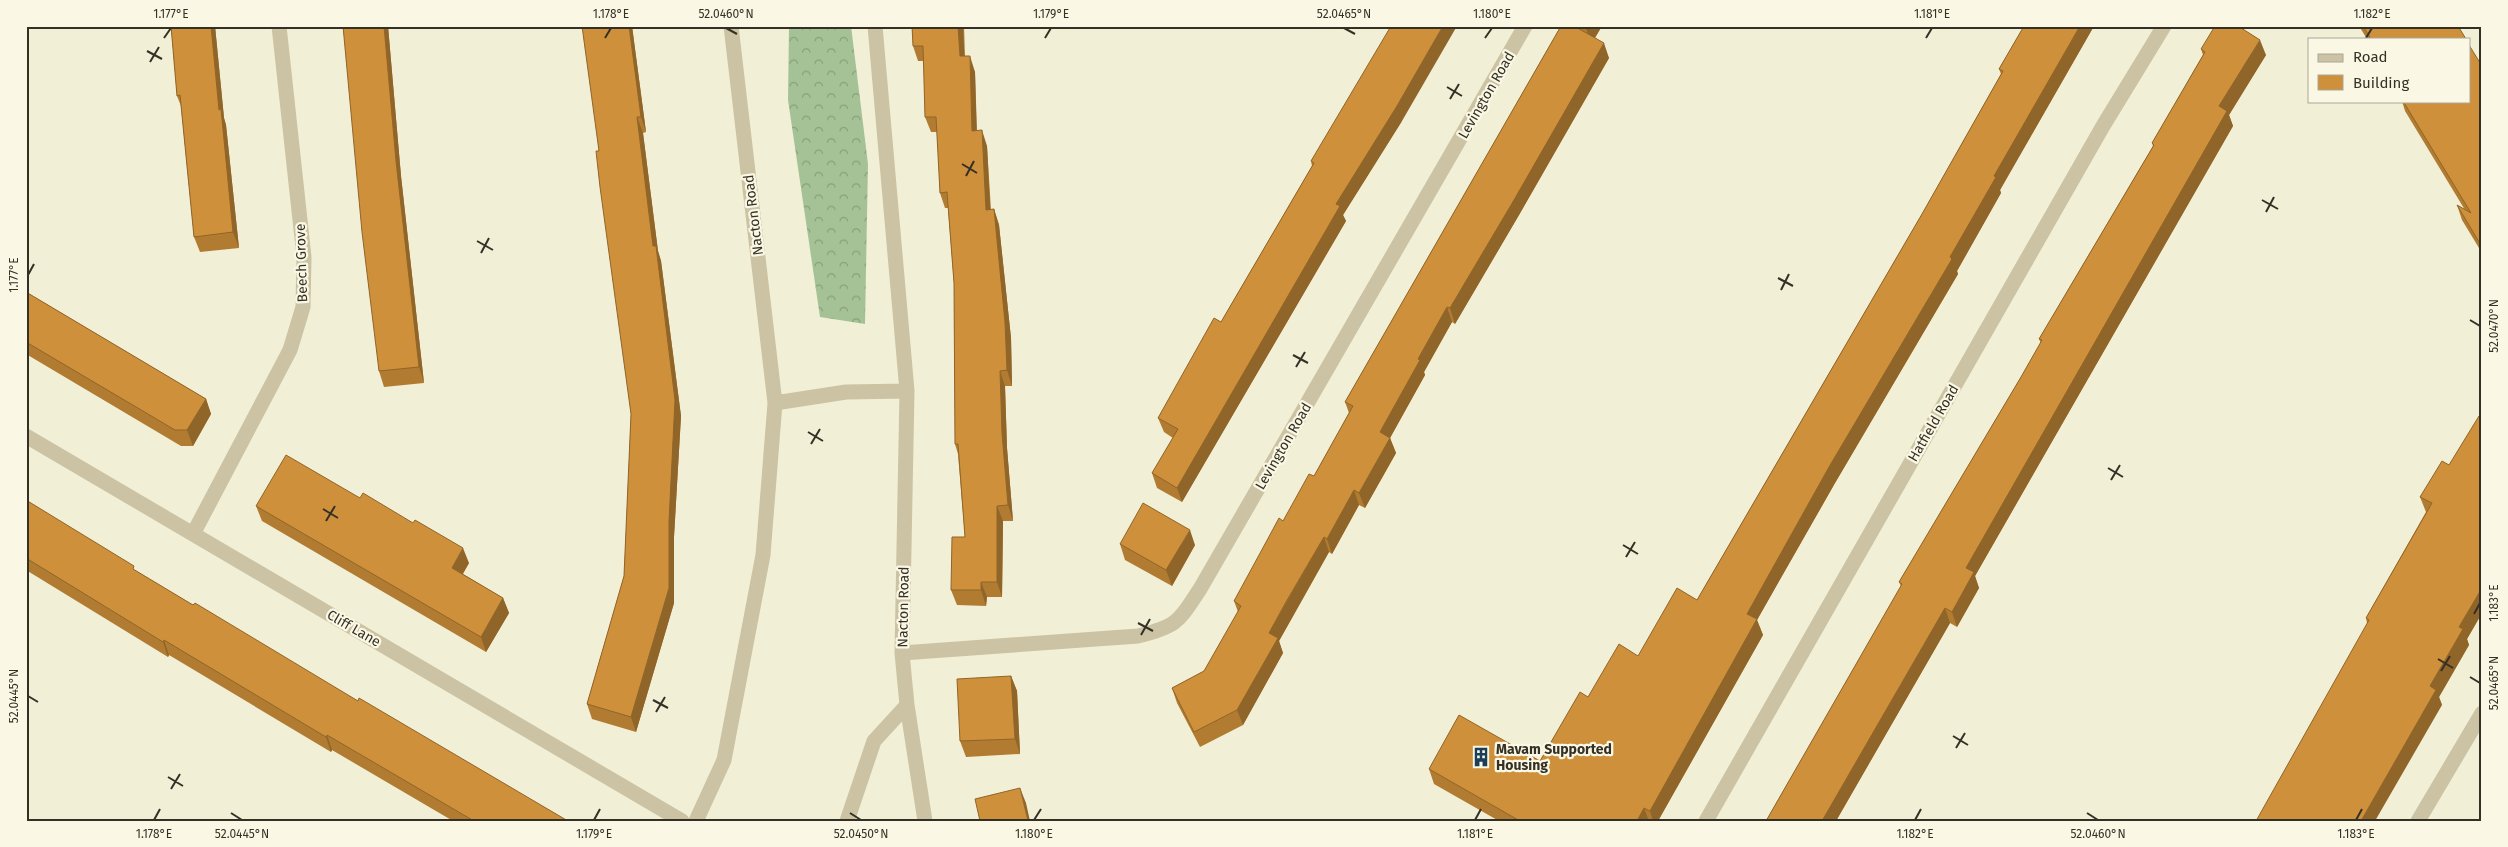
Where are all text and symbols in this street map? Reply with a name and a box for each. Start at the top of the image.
text: 1.177°E [153,7,189,21]
text: 1.178°E [593,7,629,21]
text: 52.0460°N [698,7,754,21]
text: 1.179°E [1033,7,1069,21]
text: 52.0465°N [1317,7,1371,21]
text: 1.180°E [1473,7,1511,21]
text: 1.181°E [1914,7,1950,21]
text: 1.182°E [2353,7,2391,21]
legend [2308,38,2470,102]
text: Road [2353,48,2388,66]
street label: Levington Road [1455,49,1518,142]
text: Building [2353,74,2409,92]
street label: Nacton Road [740,174,767,256]
street label: Beech Grove [292,223,311,303]
text: 1.177°E [7,257,21,293]
text: 52.0470°N [2487,299,2501,353]
street label: Hatfield Road [1905,382,1962,465]
street label: Levington Road [1252,400,1315,493]
street label: Nacton Road [894,566,913,648]
text: 1.183°E [2487,584,2501,622]
street label: Cliff Lane [324,606,384,651]
text: 52.0465°N [2487,656,2501,710]
text: 52.0445°N [7,669,21,723]
place label: Mavam Supported Housing [1496,741,1612,774]
building icon: Mavam Supported Housing [1470,746,1492,768]
text: 1.178°E [136,827,172,841]
text: 52.0445°N [215,827,269,841]
text: 1.179°E [576,827,612,841]
text: 52.0450°N [834,827,888,841]
text: 1.180°E [1015,827,1053,841]
text: 1.181°E [1457,827,1493,841]
text: 1.182°E [1896,827,1934,841]
text: 52.0460°N [2070,827,2126,841]
text: 1.183°E [2337,827,2375,841]

